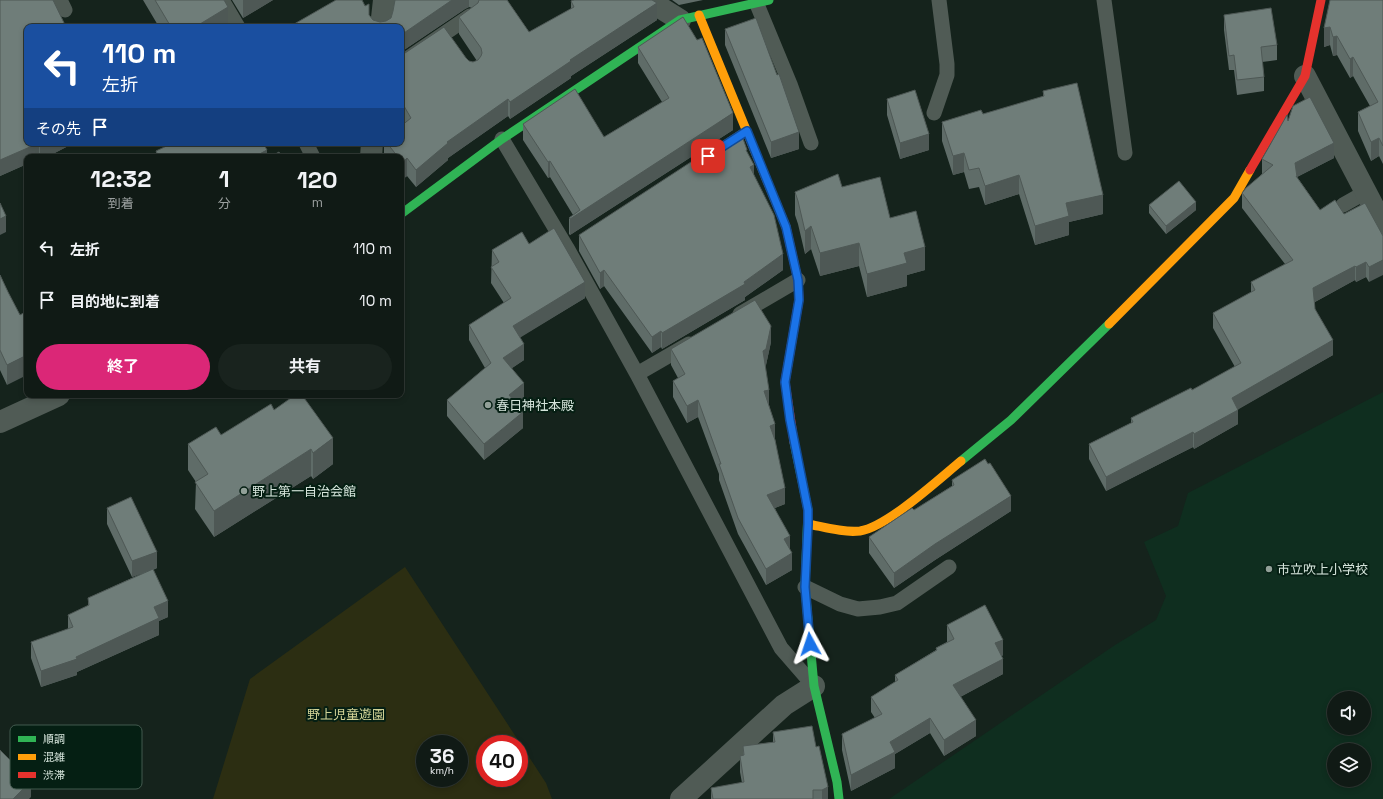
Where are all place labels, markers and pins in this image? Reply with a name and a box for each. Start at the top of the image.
pin [691,139,725,173]
place label: 春日神社本殿 [496,397,574,414]
marker: 春日神社本殿 [483,400,493,410]
place label: 野上第一自治会館 [252,483,356,500]
marker: 野上第一自治会館 [239,486,249,496]
place label: 市立吹上小学校 [1277,561,1368,578]
marker: 市立吹上小学校 [1264,564,1274,574]

